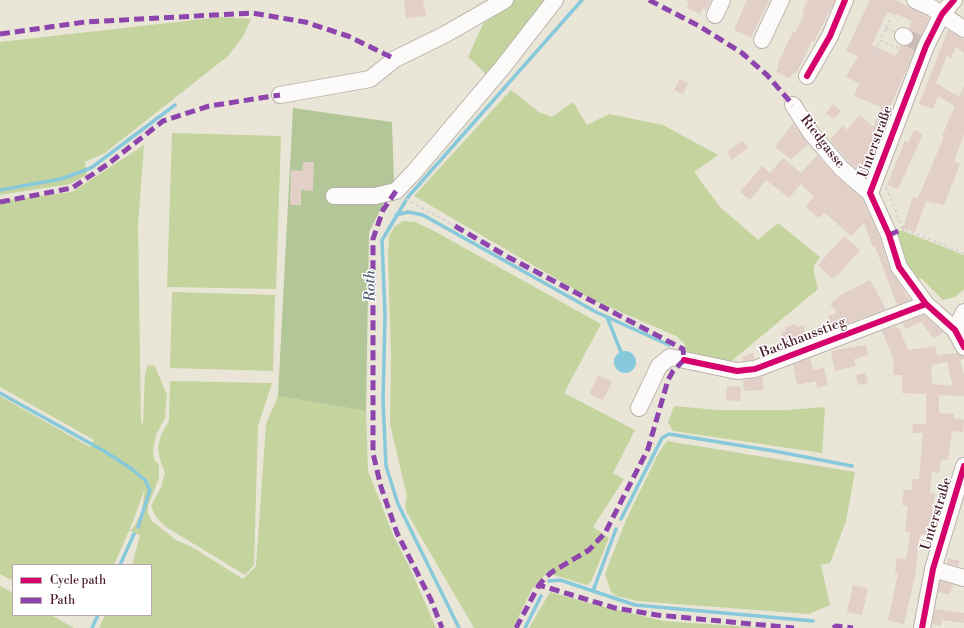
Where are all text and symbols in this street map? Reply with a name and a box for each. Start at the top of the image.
street label: Unterstraße [855,104,897,180]
street label: Riedgasse [796,112,848,172]
water label: Roth [362,270,380,302]
street label: Backhausstieg [758,314,848,362]
street label: Unterstraße [918,475,956,553]
legend [12,564,152,616]
text: Cycle path [50,573,106,588]
text: Path [50,593,75,608]

